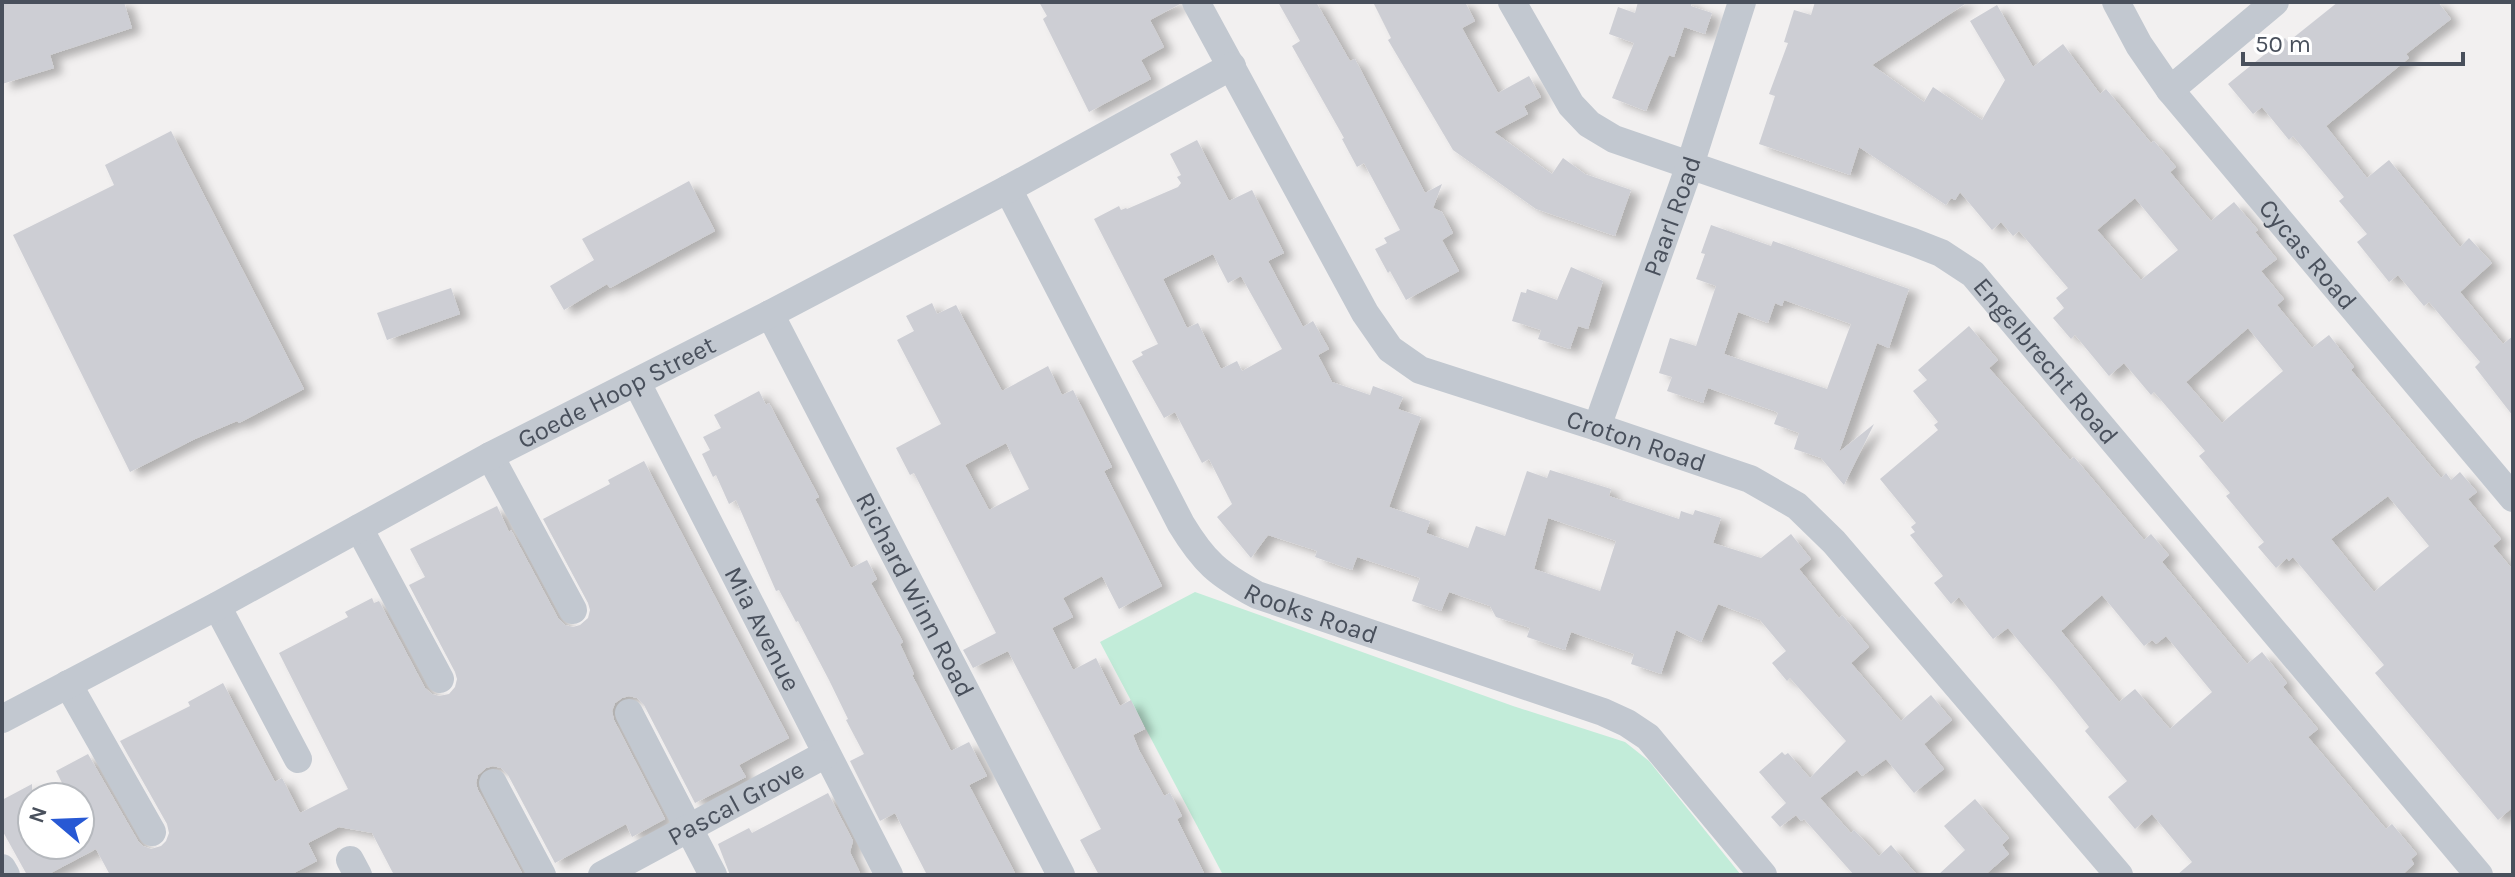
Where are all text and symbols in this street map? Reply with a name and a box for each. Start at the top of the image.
scale bar [2243,16,2463,66]
text: 50 m [2255,30,2311,58]
street label: Paarl Road [1637,152,1708,281]
street label: Cycas Road [2252,193,2363,316]
street label: Engelbrecht Road [1967,271,2125,451]
street label: Goede Hoop Street [512,329,721,455]
street label: Croton Road [1563,403,1710,479]
street label: Richard Winn Road [849,487,981,702]
street label: Mia Avenue [718,561,807,696]
street label: Rooks Road [1238,576,1382,651]
street label: Pascal Grove [662,754,810,853]
north arrow [16,781,96,861]
text: N [23,803,53,827]

